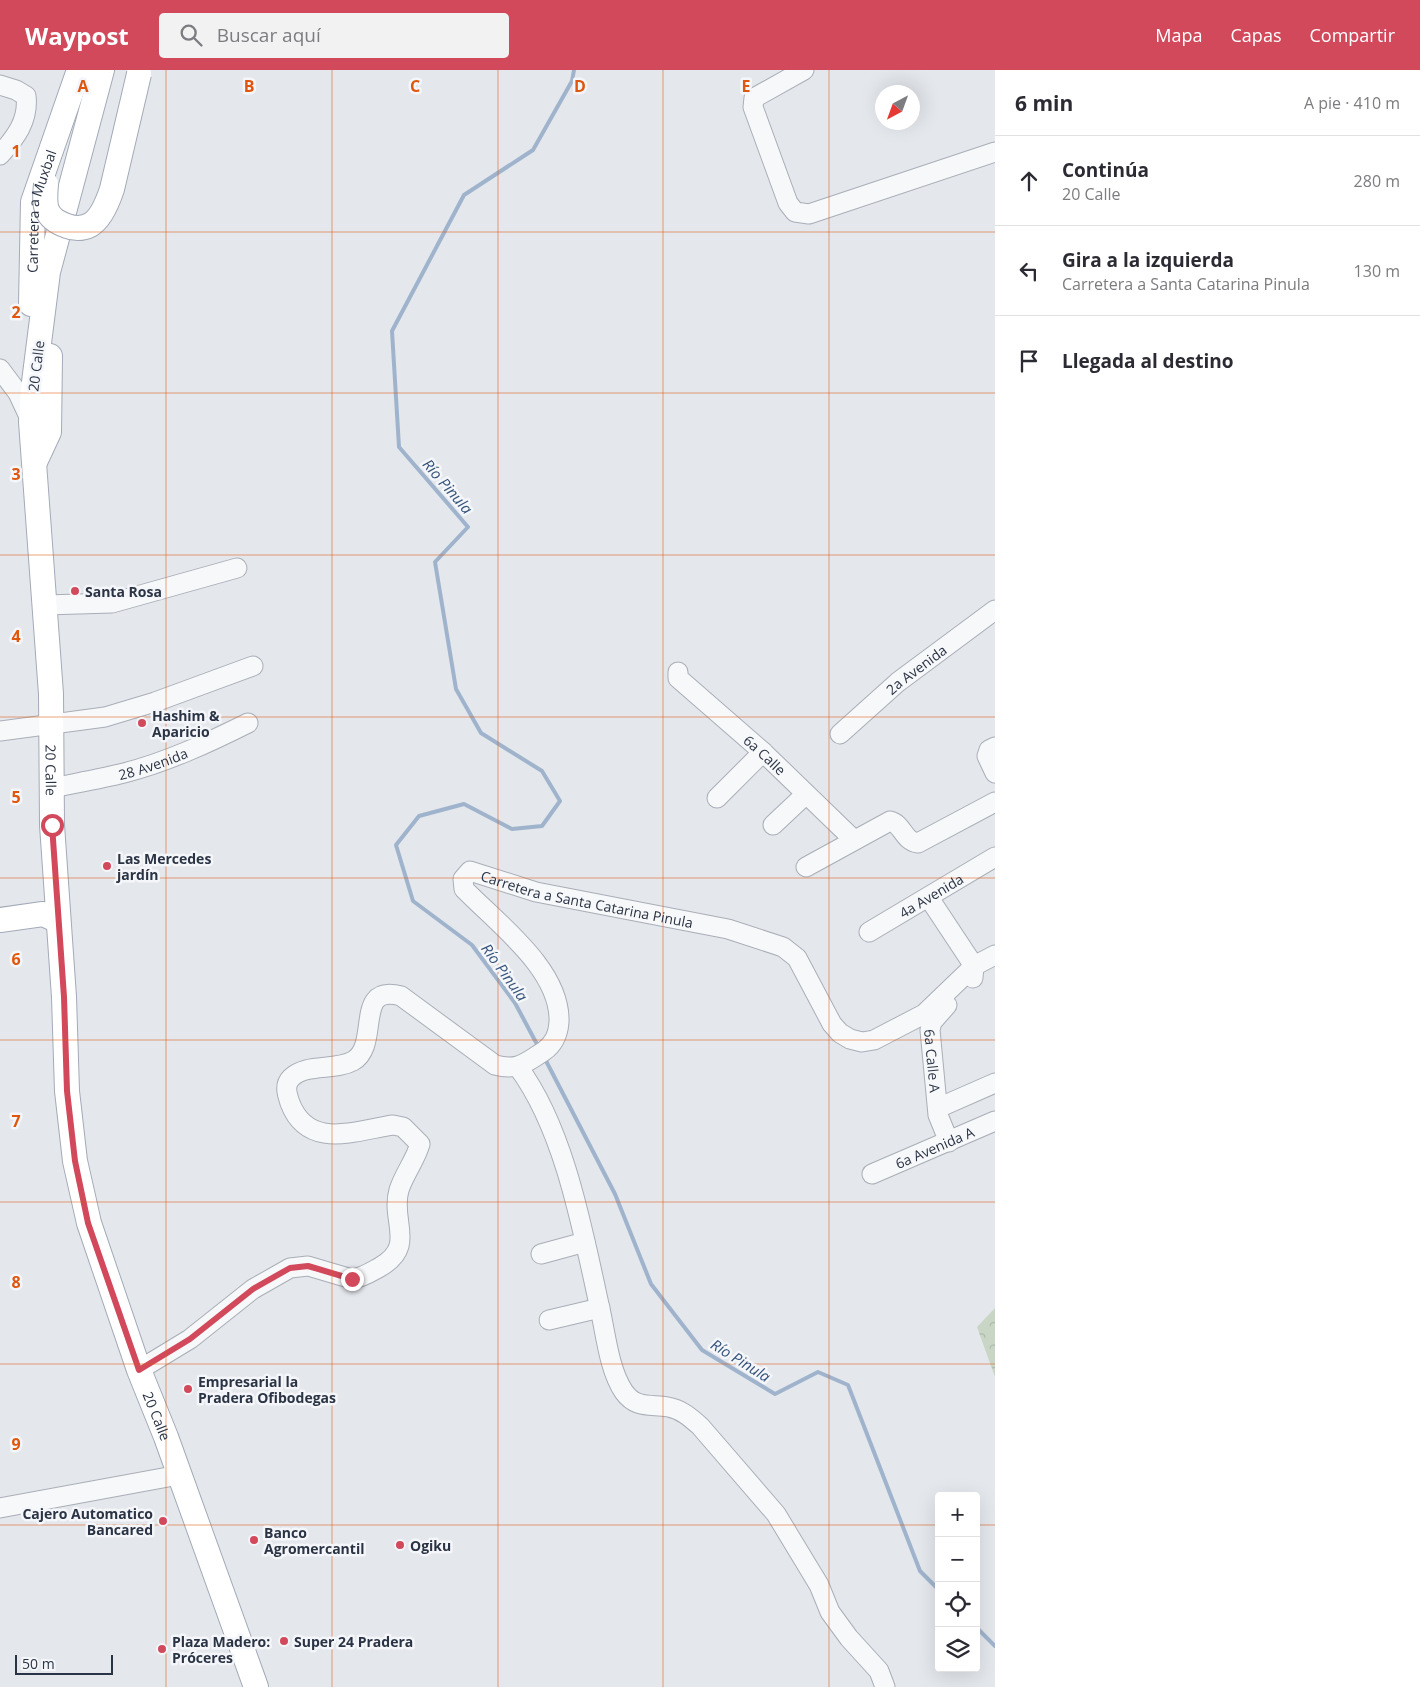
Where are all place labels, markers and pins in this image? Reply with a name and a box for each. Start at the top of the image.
place label: Santa Rosa [85,582,162,601]
marker: Santa Rosa [69,585,81,597]
place label: Hashim & Aparicio [152,706,220,741]
marker: Hashim & Aparicio [136,717,148,729]
place label: Las Mercedes jardín [116,849,211,884]
marker: Las Mercedes jardín [101,860,113,872]
place label: Empresarial la Pradera Ofibodegas [198,1372,336,1407]
marker: Empresarial la Pradera Ofibodegas [182,1383,194,1395]
place label: Cajero Automatico Bancared [22,1504,153,1539]
marker: Cajero Automatico Bancared [157,1515,169,1527]
place label: Banco Agromercantil [264,1523,364,1558]
marker: Banco Agromercantil [248,1534,260,1546]
place label: Ogiku [410,1536,451,1555]
marker: Ogiku [394,1539,406,1551]
place label: Plaza Madero: Próceres [172,1632,270,1667]
place label: Super 24 Pradera [294,1632,413,1651]
marker: Super 24 Pradera [278,1635,290,1647]
marker: Plaza Madero: Próceres [156,1643,168,1655]

